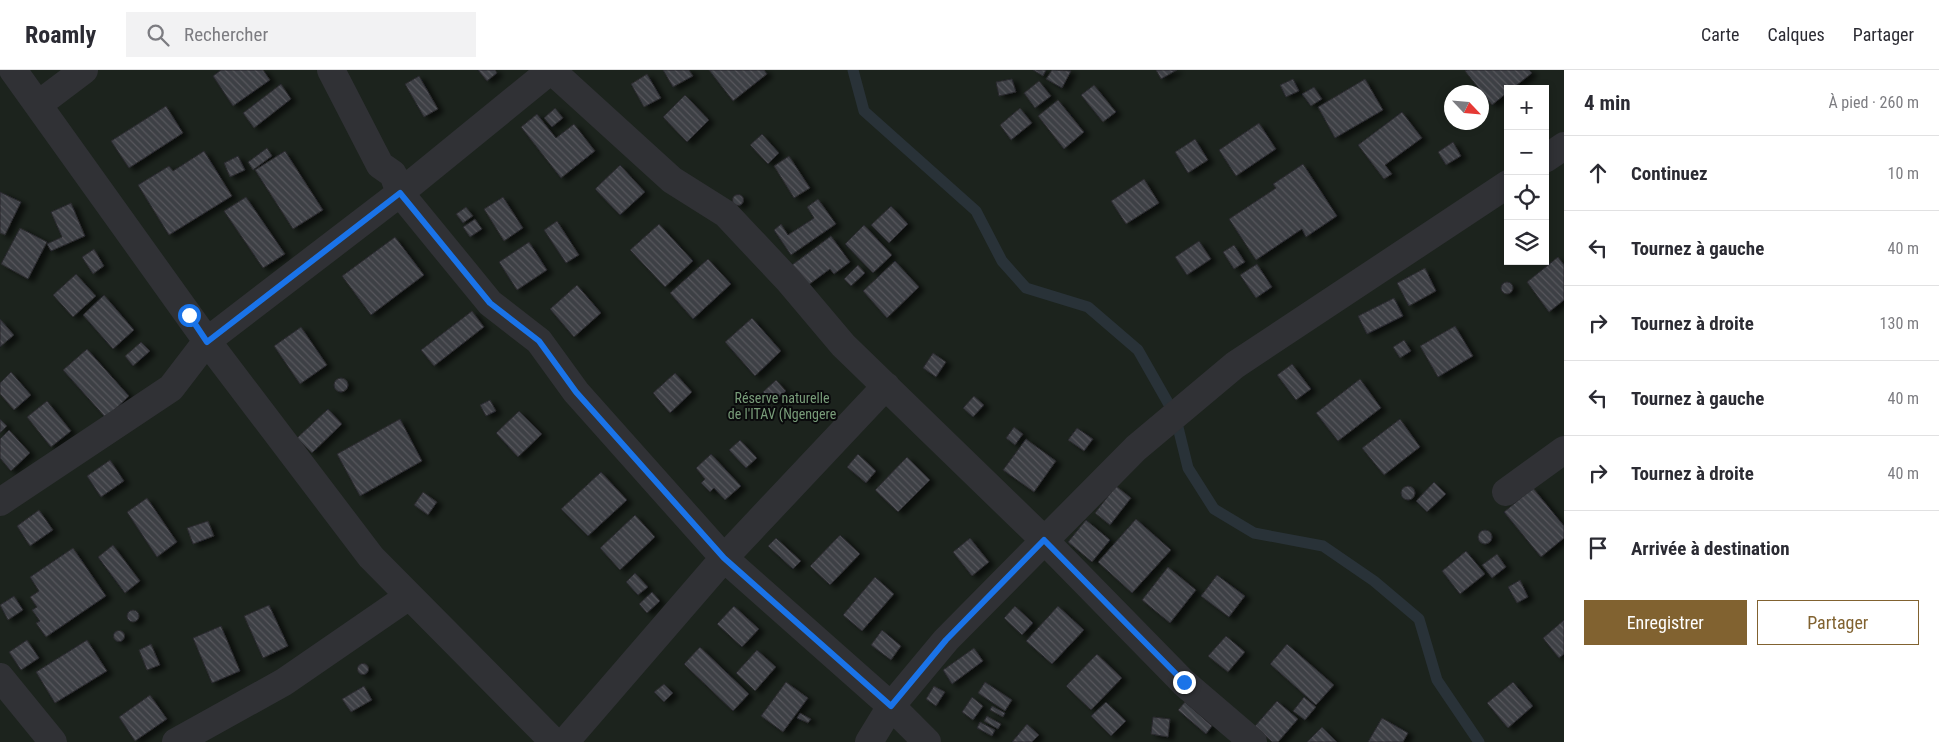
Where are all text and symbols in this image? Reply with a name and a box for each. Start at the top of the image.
search box [126,12,476,57]
text: Roamly [25,21,96,49]
icon: search [144,21,172,49]
text: Rechercher [184,23,268,46]
text: Carte [1701,24,1740,45]
text: Calques [1768,24,1825,45]
text: Partager [1853,24,1914,45]
north arrow [1444,85,1489,130]
map controls [1504,85,1549,265]
button: + [1504,85,1549,130]
text: 4 min [1584,91,1631,115]
text: À pied · 260 m [1828,93,1919,112]
button: − [1504,130,1549,175]
icon: ahead [1584,159,1612,187]
text: Continuez [1631,162,1708,185]
text: 10 m [1887,164,1919,183]
button: locate [1504,175,1549,220]
button: layers [1504,220,1549,265]
icon: left [1584,234,1612,262]
text: Tournez à gauche [1631,237,1764,260]
text: 40 m [1887,239,1919,258]
route start [178,304,201,327]
icon: right [1584,309,1612,337]
text: Tournez à droite [1631,312,1754,335]
text: 130 m [1880,314,1919,333]
icon: left [1584,384,1612,412]
text: Tournez à gauche [1631,387,1764,410]
text: 40 m [1887,389,1919,408]
park label: Réserve naturelle de l'ITAV (Ngengere [728,390,837,423]
icon: right [1584,459,1612,487]
text: Tournez à droite [1631,462,1754,485]
text: 40 m [1887,464,1919,483]
icon: arrive [1584,534,1612,562]
text: Arrivée à destination [1631,537,1790,560]
button: Enregistrer [1584,600,1747,645]
button: Partager [1757,600,1919,645]
route end [1173,671,1196,694]

